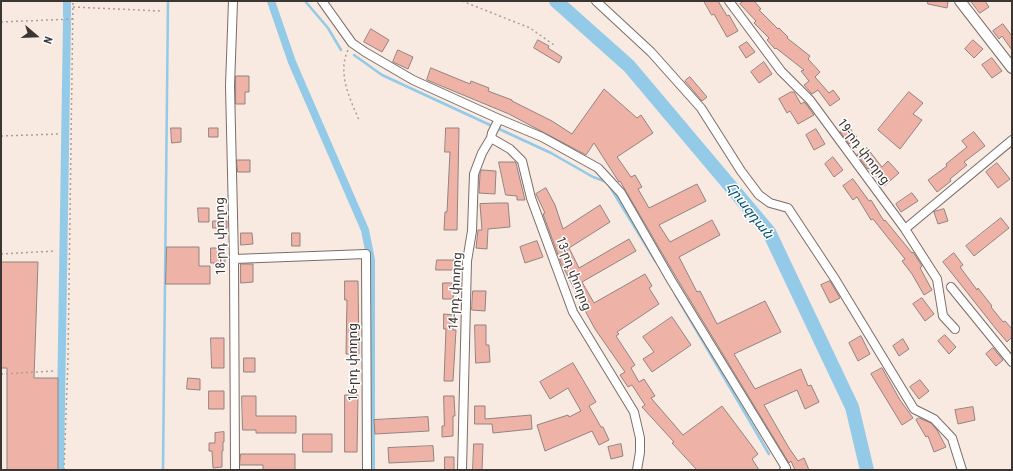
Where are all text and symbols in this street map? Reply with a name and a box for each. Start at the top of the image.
north arrow [16,16,56,56]
text: N [41,35,55,45]
street label: 19-րդ փողոց [833,116,893,188]
water label: Հրազդան [722,179,776,243]
street label: 18-րդ փողոց [213,197,229,275]
street label: 13-րդ փողոց [552,235,594,313]
street label: 14-րդ փողոց [446,252,466,330]
street label: 16-րդ փողոց [346,323,362,401]

